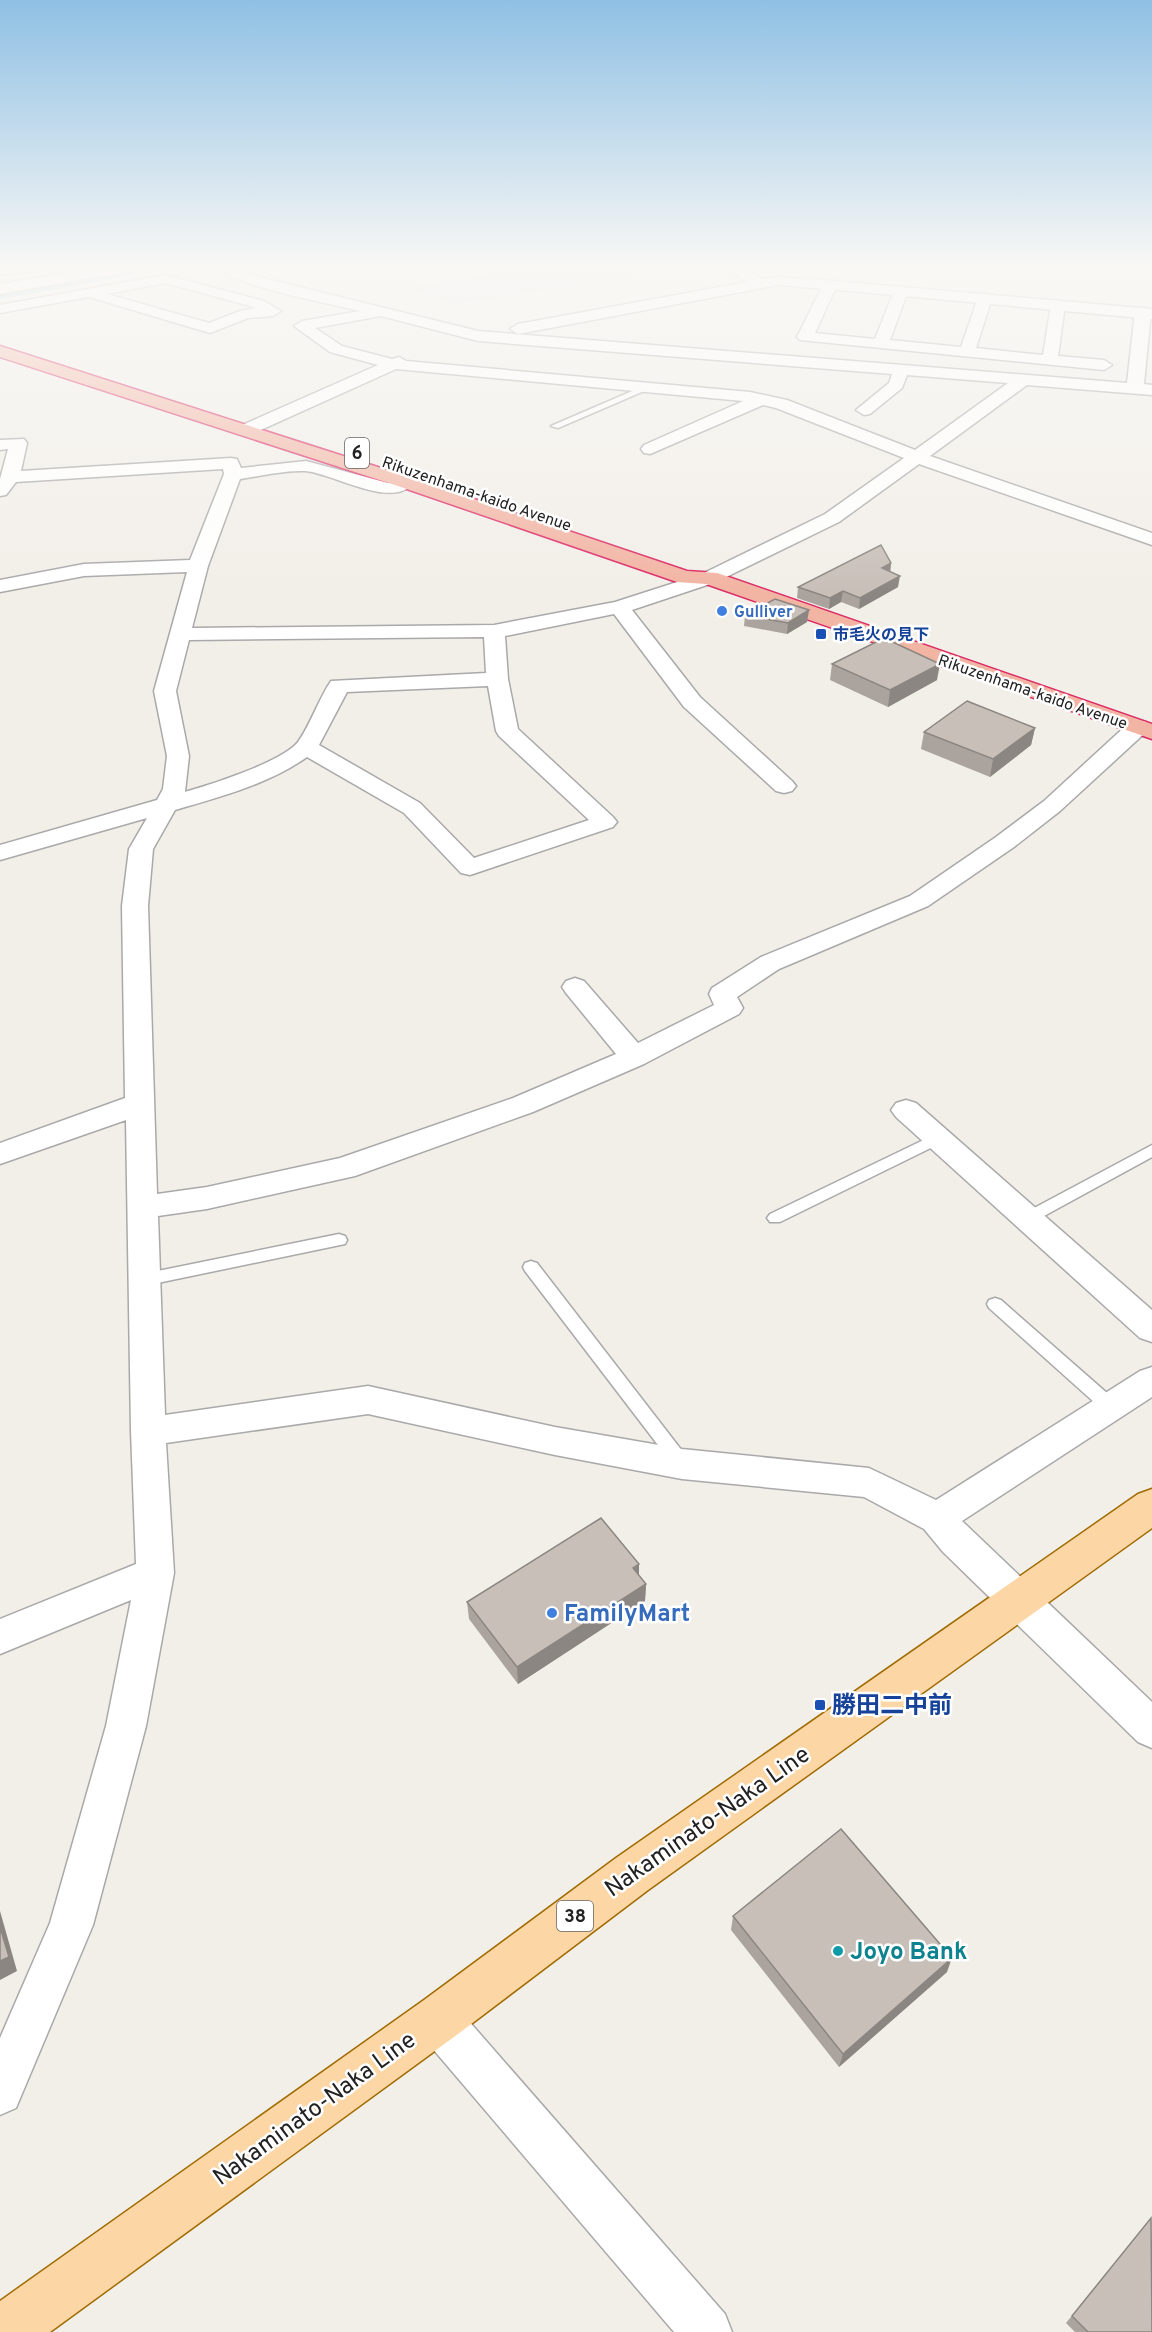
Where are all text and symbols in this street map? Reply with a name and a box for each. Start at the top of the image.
road number: 6 [345,438,369,468]
street label: Rikuzenhama-kaido Avenue [379,453,574,537]
place label: Gulliver [734,603,793,623]
marker: Gulliver [715,604,729,618]
place label: 市毛火の見下 [833,626,929,646]
marker: 市毛火の見下 [814,627,828,641]
street label: Rikuzenhama-kaido Avenue [935,651,1130,735]
place label: FamilyMart [564,1600,690,1630]
marker: FamilyMart [545,1606,559,1620]
place label: 勝田二中前 [832,1692,952,1722]
marker: 勝田二中前 [813,1698,827,1712]
street label: Nakaminato-Naka Line [600,1740,817,1905]
road number: 38 [557,1901,593,1931]
place label: Joyo Bank [850,1938,967,1968]
marker: Joyo Bank [831,1944,845,1958]
street label: Nakaminato-Naka Line [208,2026,423,2193]

